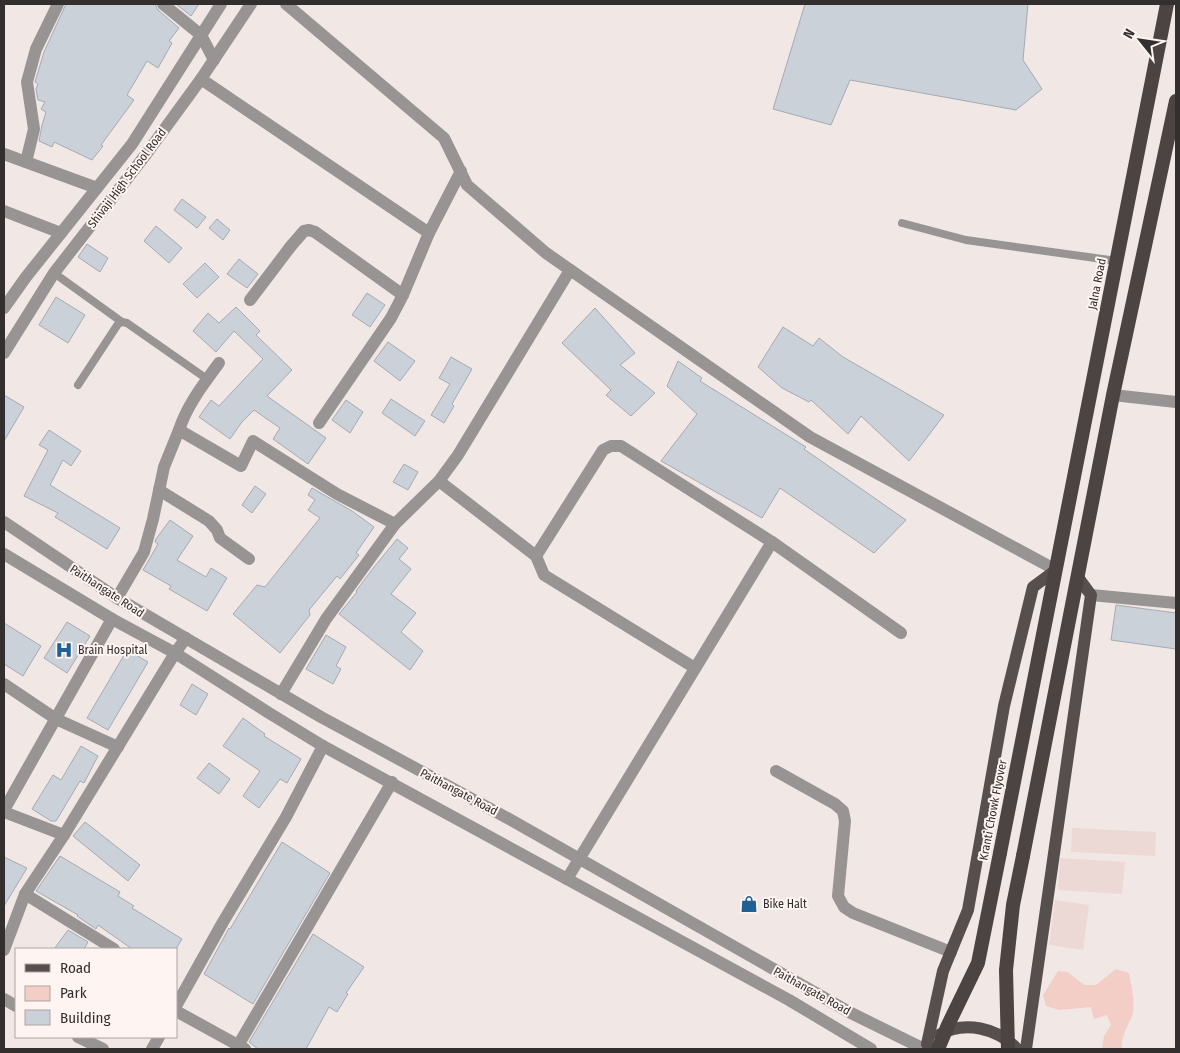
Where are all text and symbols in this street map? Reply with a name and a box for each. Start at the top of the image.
north arrow [1115,15,1165,65]
text: N [1120,26,1139,42]
street label: Shivaji High School Road [85,125,169,231]
street label: Jalna Road [1085,257,1109,311]
street label: Paithangate Road [67,562,147,620]
hospital icon: Brain Hospital [54,640,74,660]
place label: Brain Hospital [78,643,147,657]
street label: Kranti Chowk Flyover [976,758,1010,861]
street label: Paithangate Road [418,766,500,818]
shop icon: Bike Halt [739,894,759,914]
place label: Bike Halt [763,897,807,911]
legend [15,948,178,1038]
text: Road [60,959,91,977]
street label: Paithangate Road [771,964,853,1018]
text: Park [60,984,87,1002]
text: Building [60,1009,111,1027]

